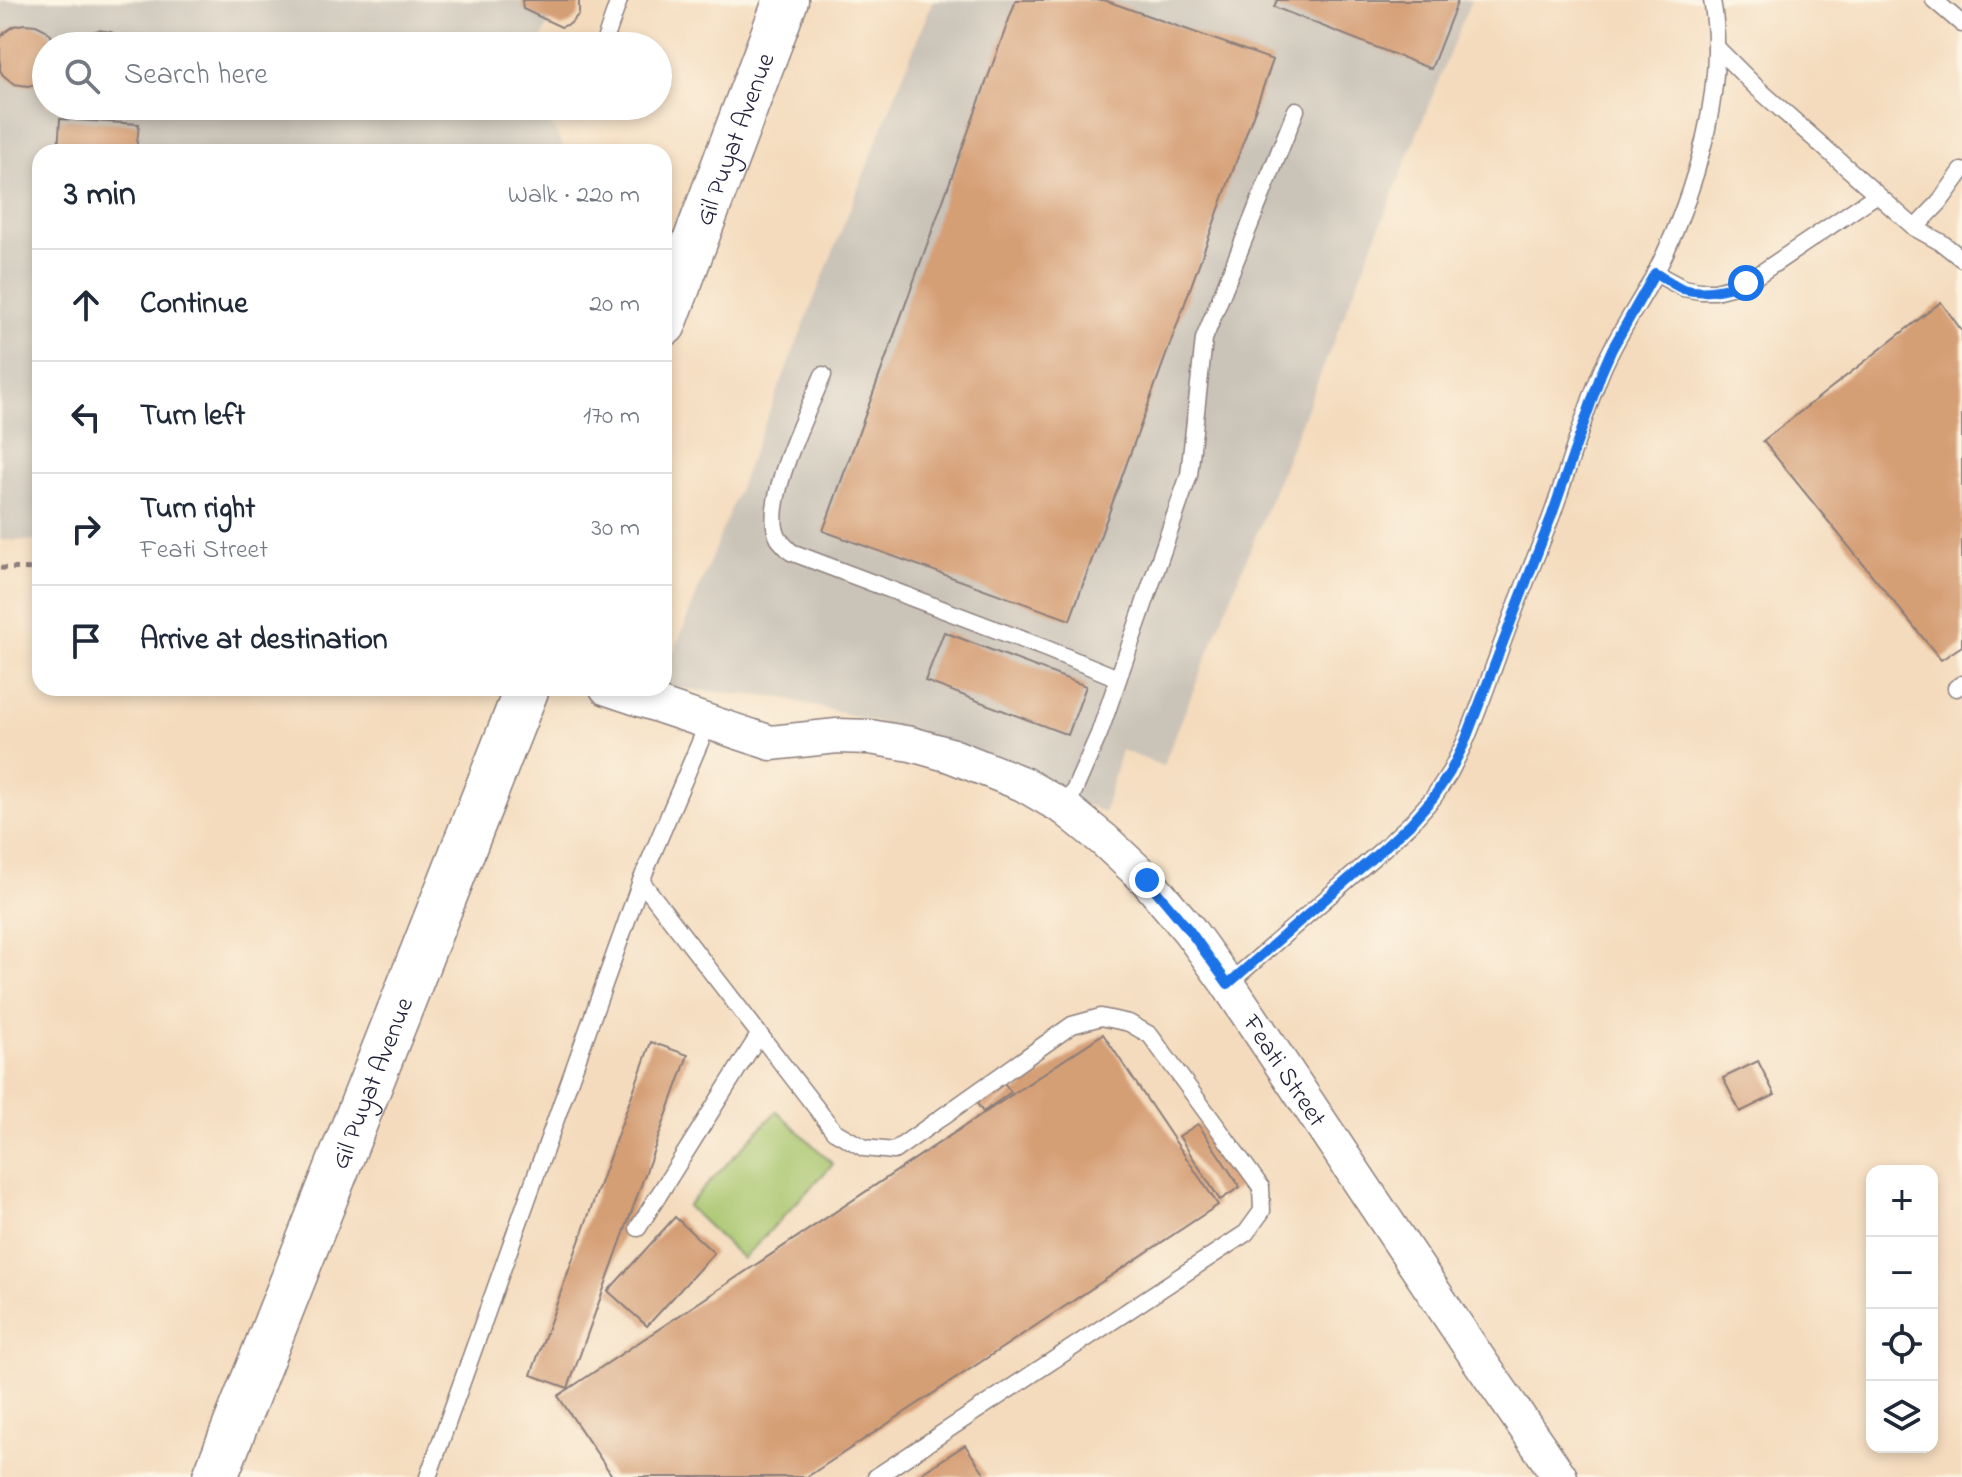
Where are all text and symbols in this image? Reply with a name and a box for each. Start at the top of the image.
search box [32,32,672,120]
street label: Gil Puyat Avenue [687,48,787,231]
icon: search [60,54,104,98]
text: Search here [124,54,268,98]
text: 3 min [64,171,136,221]
text: Walk · 220 m [508,177,640,215]
route start [1728,265,1764,301]
icon: ahead [64,283,108,327]
text: Continue [140,283,248,327]
text: 20 m [589,286,640,324]
icon: left [64,395,108,439]
text: Turn left [140,395,245,439]
text: 170 m [583,398,640,436]
text: Turn right [140,488,255,532]
icon: right [64,507,108,551]
text: 30 m [591,510,640,548]
text: Feati Street [140,532,268,570]
icon: arrive [64,619,108,663]
text: Arrive at destination [140,619,388,663]
route end [1129,862,1165,898]
street label: Gil Puyat Avenue [323,992,425,1175]
street label: Feati Street [1231,1007,1334,1136]
map controls [1866,1165,1938,1453]
button: + [1866,1165,1938,1237]
button: − [1866,1237,1938,1309]
button: locate [1866,1309,1938,1381]
button: layers [1866,1381,1938,1453]

